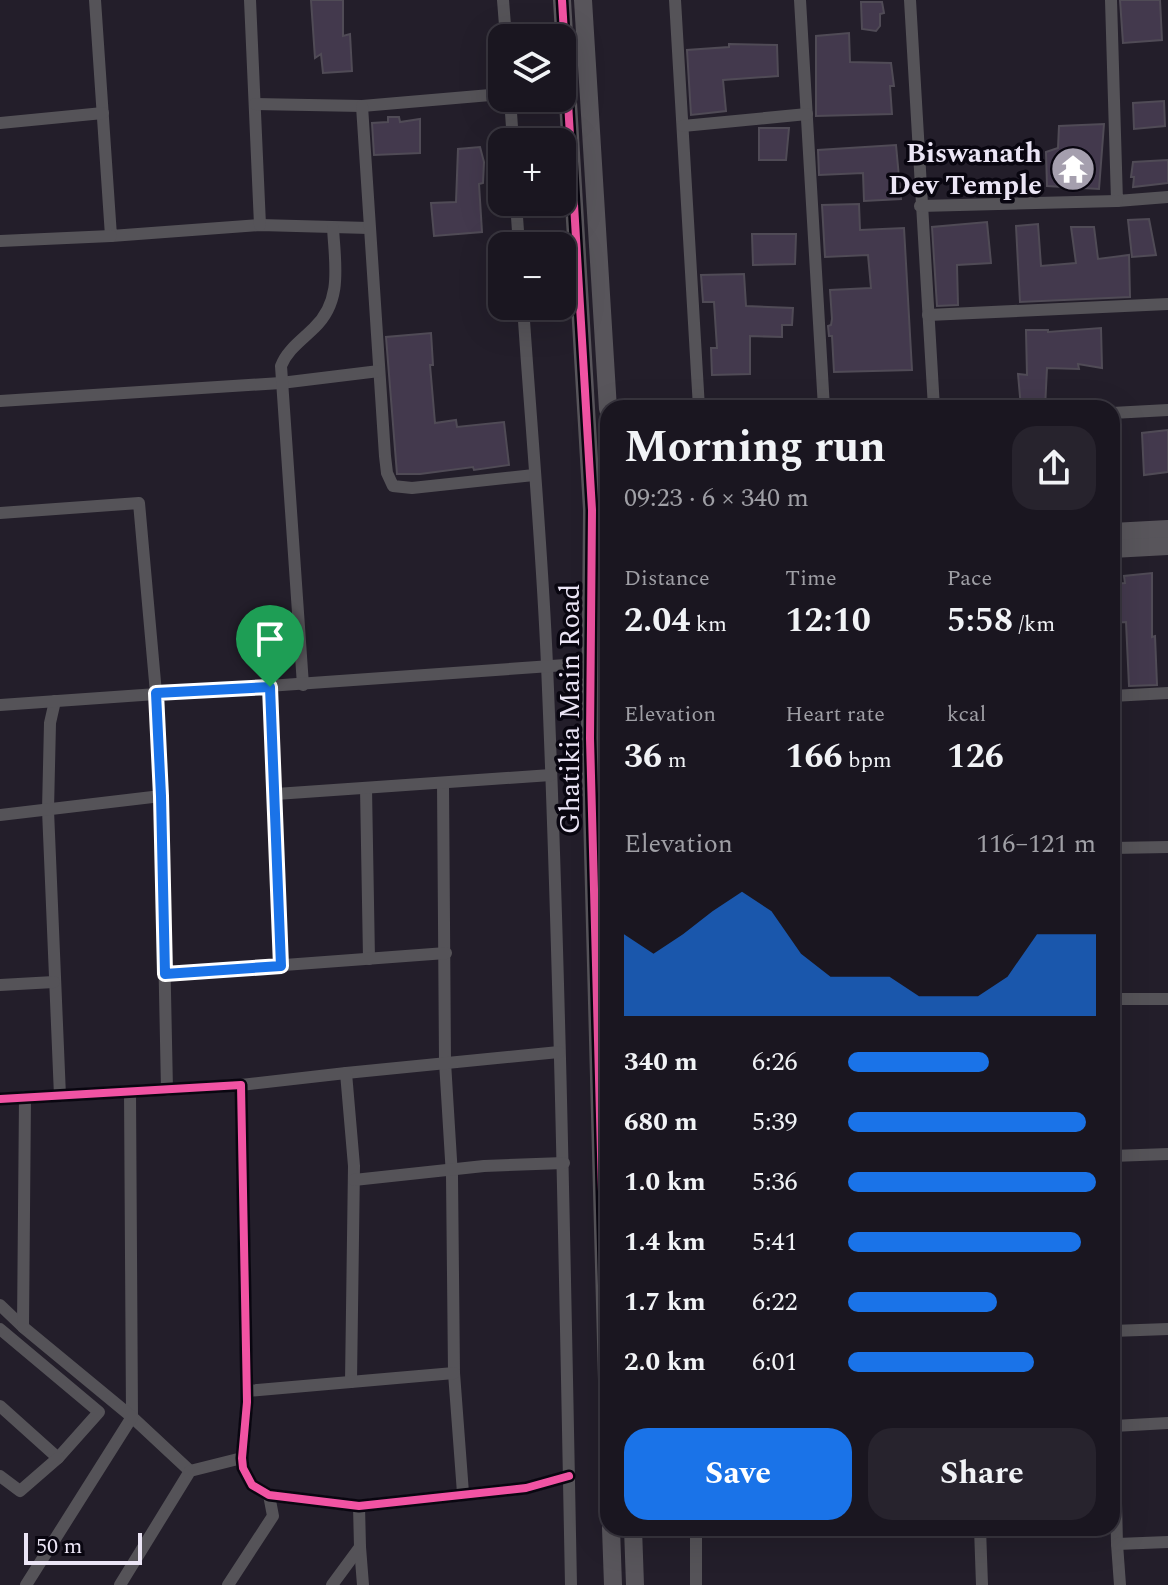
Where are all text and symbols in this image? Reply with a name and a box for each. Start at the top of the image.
map controls [488,24,576,320]
button: layers [488,24,576,112]
button: + [488,128,576,216]
place label: Biswanath Dev Temple [888,132,1042,207]
temple icon: Biswanath Dev Temple [1049,145,1097,193]
button: − [488,232,576,320]
text: Morning run [624,414,886,481]
button: share [1012,426,1096,510]
text: 09:23 · 6 × 340 m [624,478,809,518]
text: Distance [624,562,710,595]
text: Time [785,562,837,595]
text: Pace [947,562,992,595]
street label: Ghatikia Main Road [549,584,592,834]
text: 2.04 [624,595,690,647]
text: 12:10 [785,595,871,647]
text: 5:58 [947,595,1013,647]
pin [236,605,304,687]
text: km [690,608,727,641]
text: /km [1013,608,1055,641]
icon: arrive [248,617,292,661]
text: Elevation [624,698,716,731]
text: Heart rate [785,698,885,731]
text: kcal [947,698,986,731]
text: 36 [624,731,662,783]
text: 166 [785,731,843,783]
text: 126 [947,731,1004,783]
text: m [662,744,687,777]
text: bpm [843,744,892,777]
text: Elevation [624,824,733,864]
text: 116–121 m [976,824,1096,864]
text: 340 m [624,1042,698,1082]
text: 6:26 [752,1042,798,1082]
text: 680 m [624,1102,698,1142]
text: 5:39 [752,1102,798,1142]
text: 1.0 km [624,1162,706,1202]
text: 5:36 [752,1162,798,1202]
text: 1.4 km [624,1222,706,1262]
text: 5:41 [752,1222,798,1262]
text: 1.7 km [624,1282,706,1322]
text: 6:22 [752,1282,798,1322]
text: 2.0 km [624,1342,706,1382]
text: 6:01 [752,1342,798,1382]
button: Save [624,1428,852,1520]
button: Share [868,1428,1096,1520]
scale bar [24,1529,142,1565]
text: 50 m [36,1530,82,1563]

